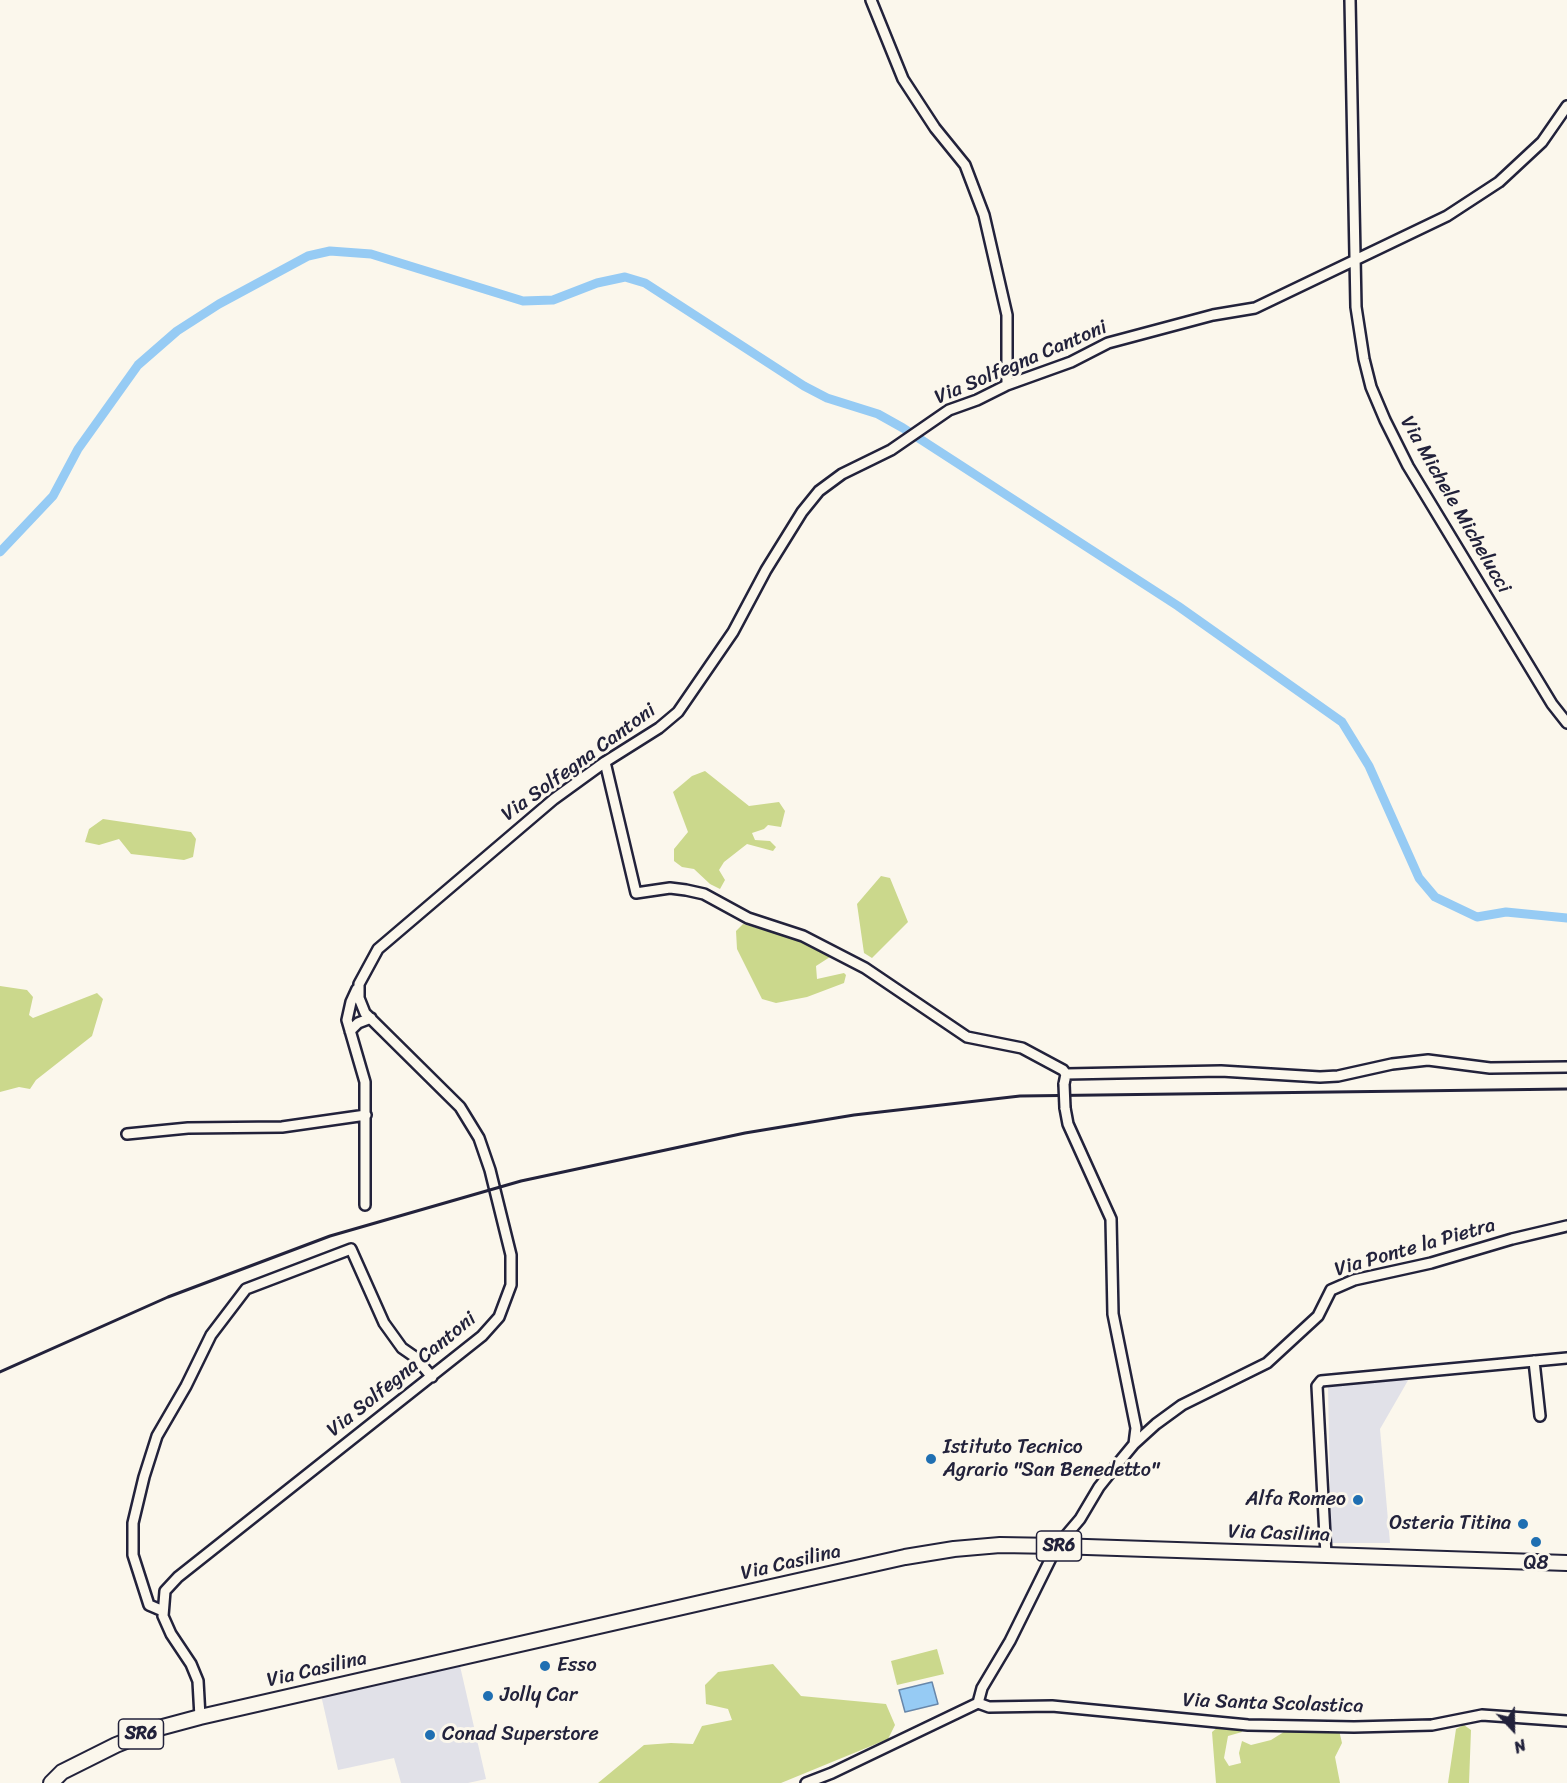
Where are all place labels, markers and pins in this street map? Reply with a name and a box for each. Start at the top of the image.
place label: Istituto Tecnico Agrario "San Benedetto" [943,1436,1159,1483]
marker: Istituto Tecnico Agrario "San Benedetto" [924,1452,938,1466]
place label: Alfa Romeo [1245,1488,1346,1512]
marker: Alfa Romeo [1351,1493,1365,1507]
place label: Osteria Titina [1389,1512,1511,1536]
marker: Osteria Titina [1516,1517,1530,1531]
marker: Q8 [1529,1535,1543,1549]
place label: Q8 [1523,1552,1549,1576]
place label: Esso [557,1654,597,1678]
marker: Esso [538,1659,552,1673]
place label: Jolly Car [500,1684,577,1708]
marker: Jolly Car [481,1689,495,1703]
place label: Conad Superstore [442,1723,599,1747]
marker: Conad Superstore [423,1728,437,1742]

